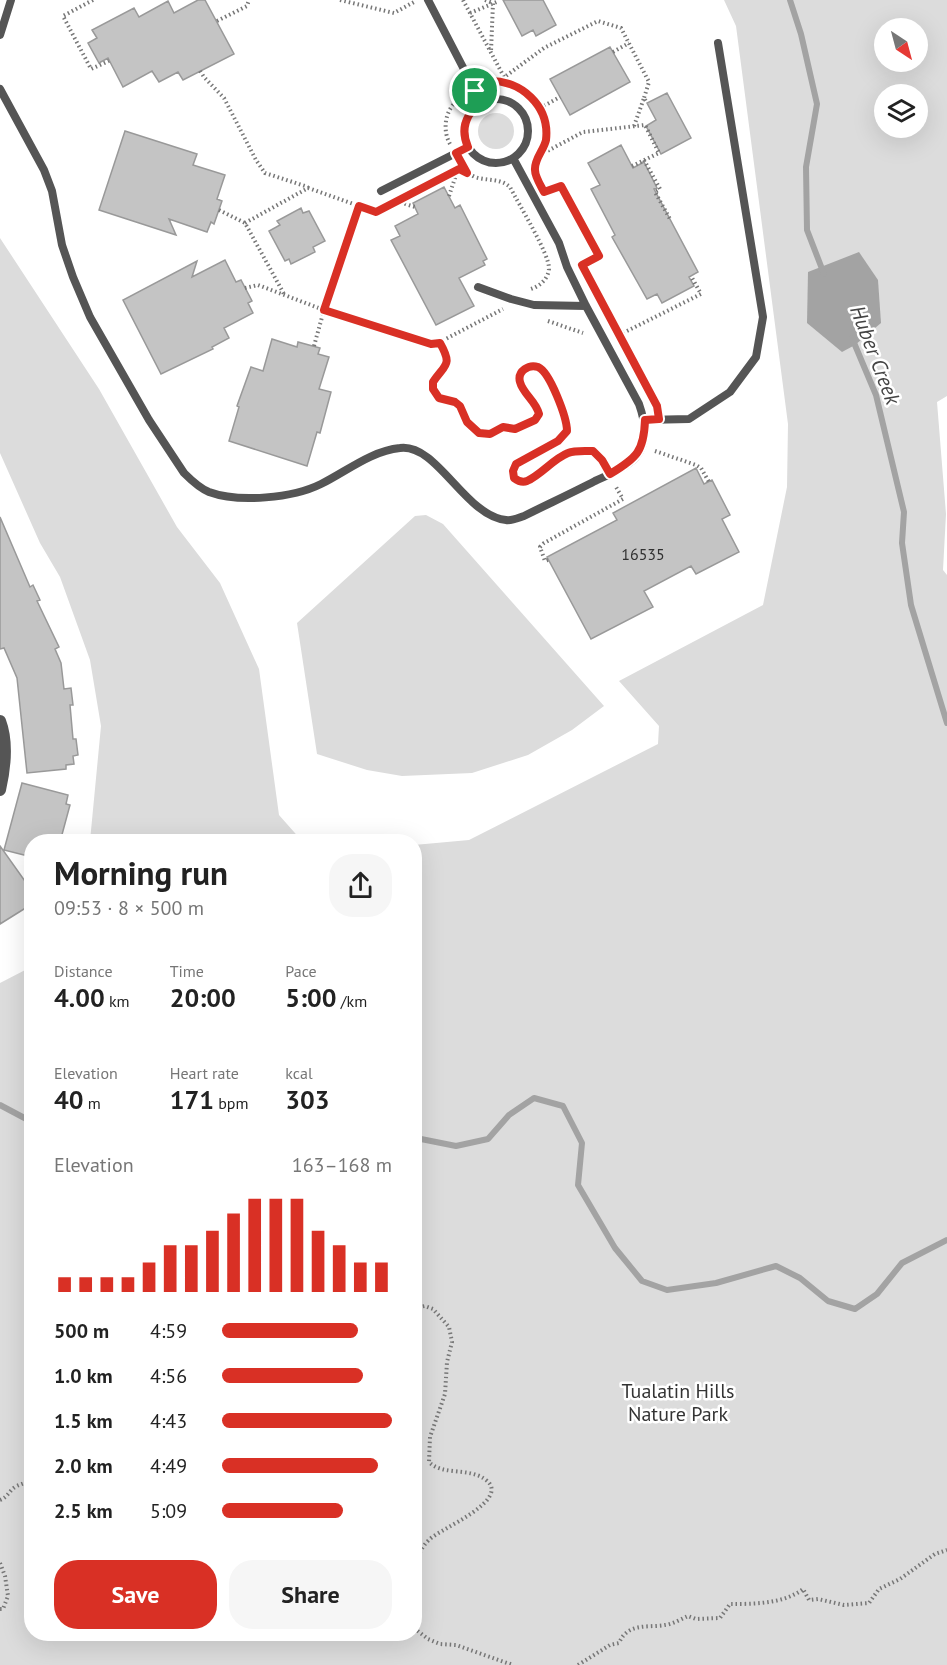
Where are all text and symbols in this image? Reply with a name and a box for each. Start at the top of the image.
north arrow [874,18,928,72]
map controls [874,18,928,138]
pin [449,65,500,116]
icon: arrive [458,74,491,107]
button: layers [874,84,928,138]
water label: Huber Creek [844,302,907,410]
house number: 16535 [621,544,665,564]
text: Morning run [54,851,228,894]
button: share [329,854,392,917]
text: 09:53 · 8 × 500 m [54,895,204,921]
text: Distance [54,961,113,981]
text: Time [170,961,204,981]
text: Pace [285,961,317,981]
text: 4.00 [54,981,105,1014]
text: 20:00 [170,981,236,1014]
text: 5:00 [285,981,337,1014]
text: km [105,991,130,1011]
text: /km [337,991,367,1011]
text: Elevation [54,1063,118,1083]
text: Heart rate [170,1063,239,1083]
text: kcal [285,1063,313,1083]
text: 40 [54,1083,83,1116]
text: 171 [170,1083,214,1116]
text: 303 [285,1083,330,1116]
text: m [83,1093,101,1113]
text: bpm [214,1093,248,1113]
text: Elevation [54,1152,134,1178]
text: 163–168 m [292,1152,392,1178]
text: 500 m [54,1318,109,1344]
text: 4:59 [150,1318,187,1344]
text: 1.0 km [54,1363,113,1389]
text: 4:56 [150,1363,187,1389]
park label: Tualatin Hills Nature Park [622,1378,734,1427]
text: 1.5 km [54,1408,113,1434]
text: 4:43 [150,1408,187,1434]
text: 2.0 km [54,1453,113,1479]
text: 4:49 [150,1453,187,1479]
text: 2.5 km [54,1498,113,1524]
text: 5:09 [150,1498,187,1524]
button: Save [54,1560,217,1629]
button: Share [229,1560,392,1629]

